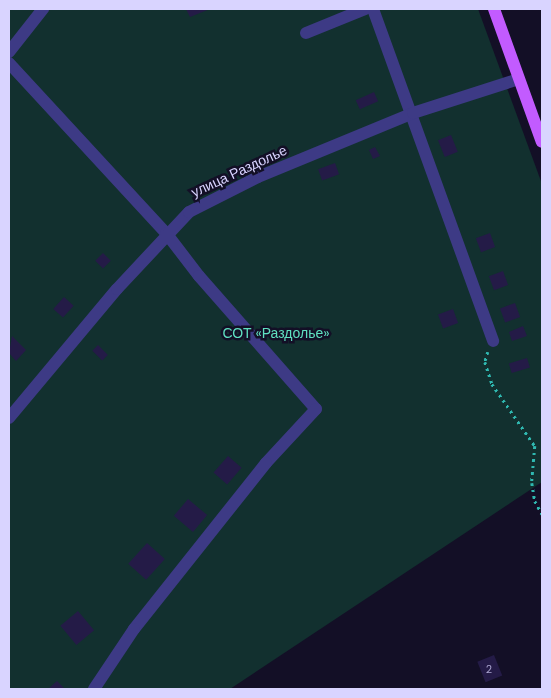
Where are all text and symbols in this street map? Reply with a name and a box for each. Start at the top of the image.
street label: улица Раздолье [188,141,290,201]
park label: СОТ «Раздолье» [222,325,330,341]
house number: 2 [486,662,492,676]

